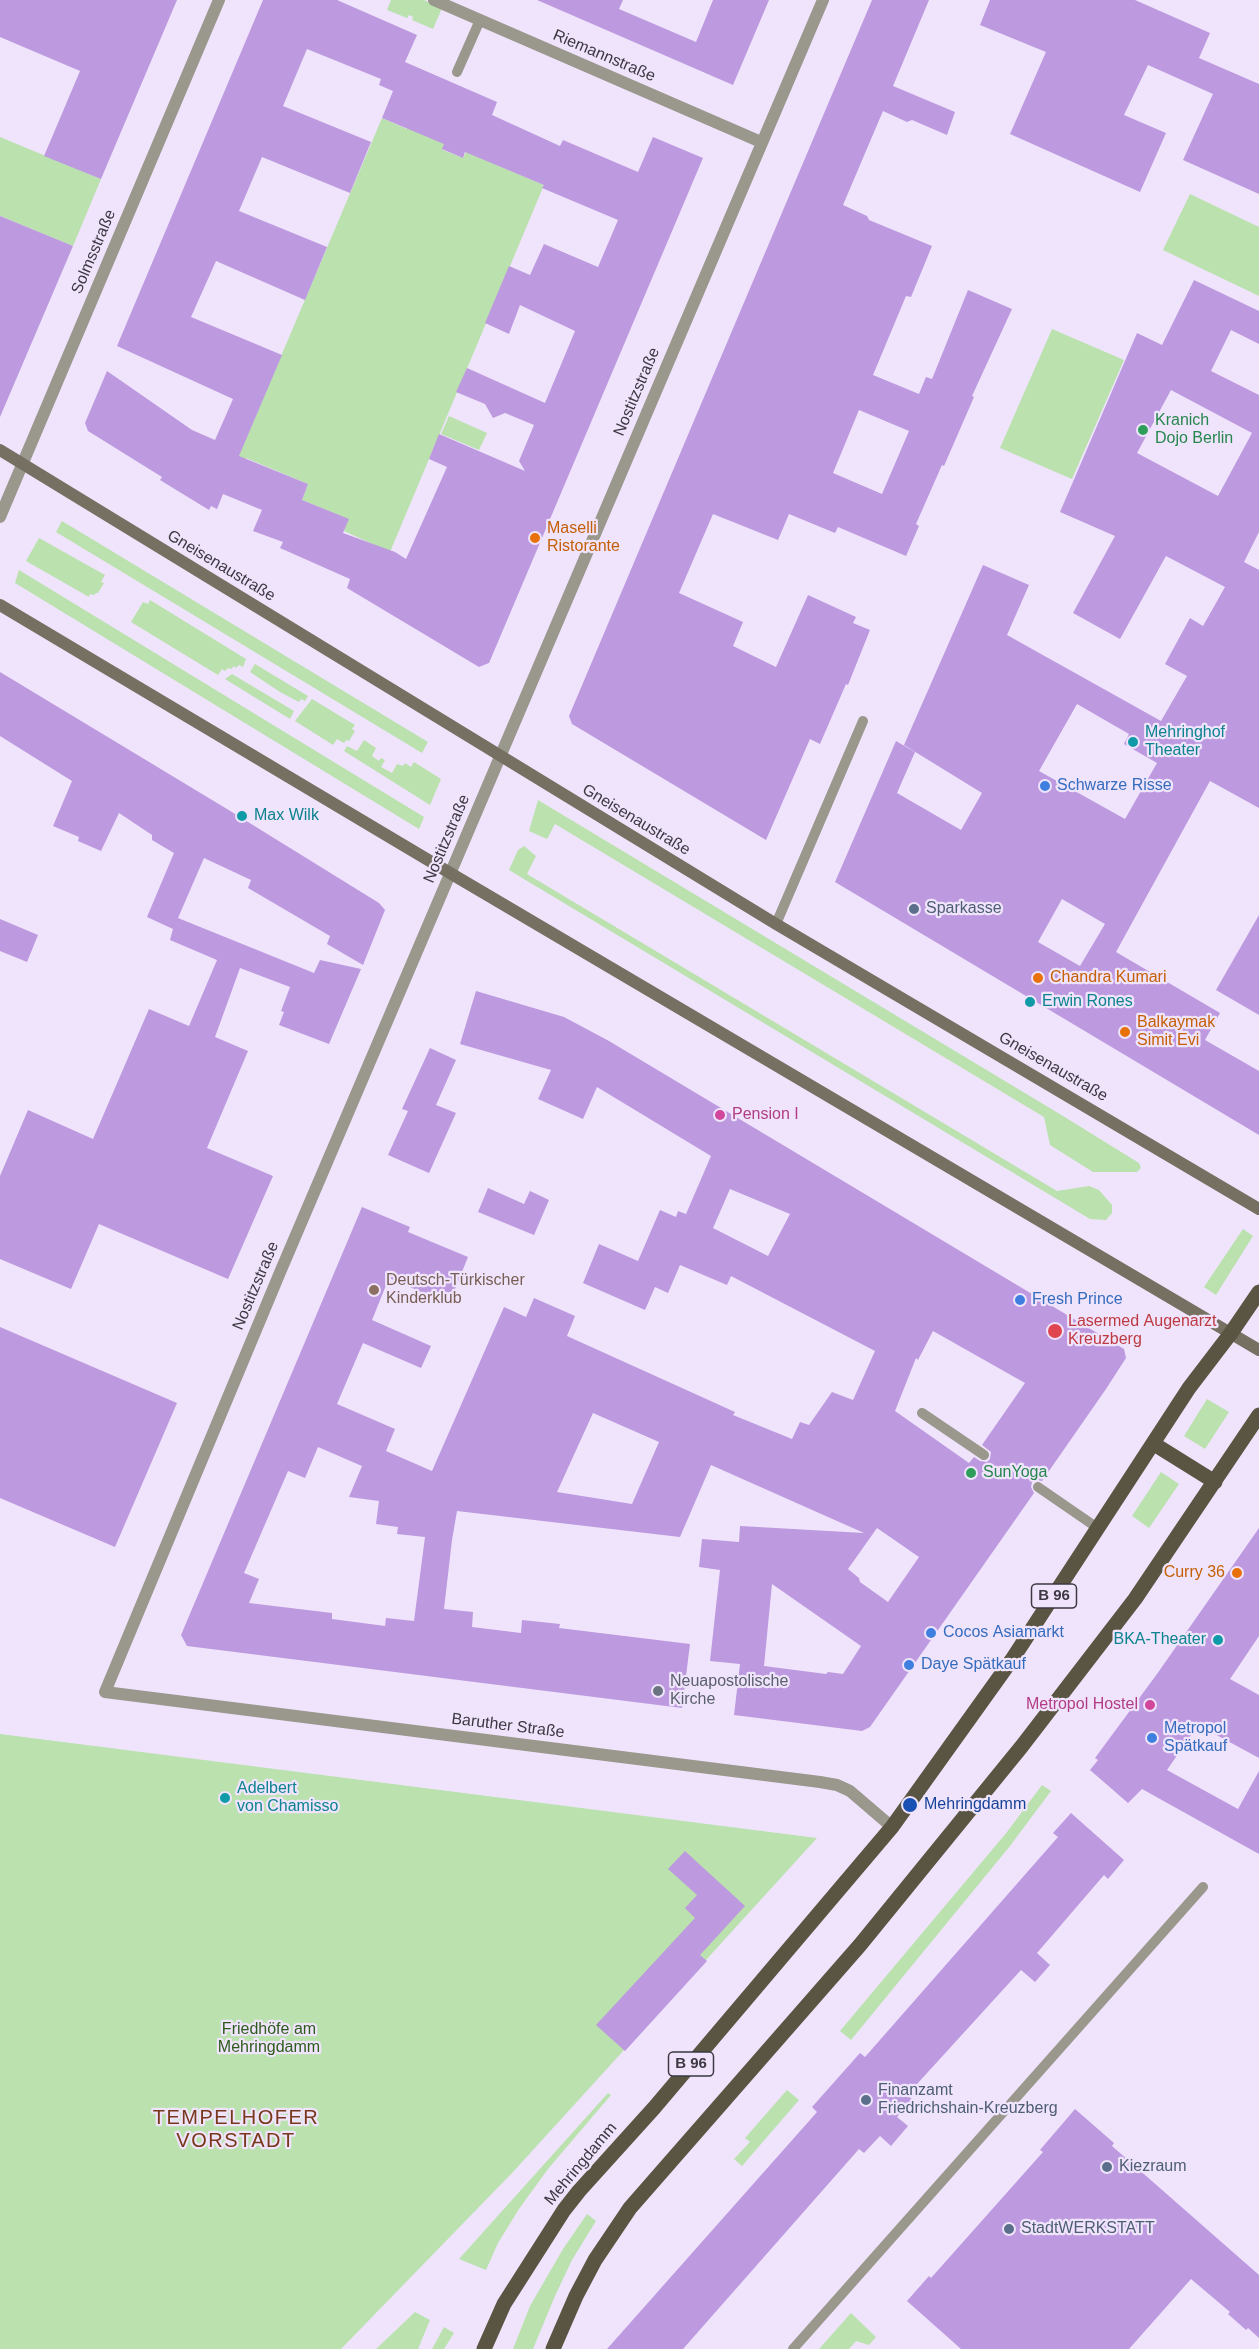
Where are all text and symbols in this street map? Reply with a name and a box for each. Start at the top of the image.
street label: Riemannstraße [550,26,658,86]
street label: Solmsstraße [68,207,120,297]
street label: Nostitzstraße [610,345,664,439]
place label: Kranich Dojo Berlin [1155,411,1233,449]
marker: Kranich Dojo Berlin [1136,423,1150,437]
place label: Maselli Ristorante [547,519,620,557]
street label: Gneisenaustraße [163,526,279,606]
marker: Maselli Ristorante [528,531,542,545]
place label: Mehringhof Theater [1145,723,1225,761]
marker: Mehringhof Theater [1126,735,1140,749]
place label: Schwarze Risse [1057,776,1172,796]
marker: Schwarze Risse [1038,779,1052,793]
street label: Gneisenaustraße [578,780,694,860]
street label: Nostitzstraße [420,792,474,886]
place label: Max Wilk [254,806,319,826]
marker: Max Wilk [235,809,249,823]
place label: Sparkasse [926,899,1002,919]
marker: Sparkasse [907,902,921,916]
place label: Chandra Kumari [1050,968,1166,988]
marker: Chandra Kumari [1031,971,1045,985]
place label: Erwin Rones [1042,992,1133,1012]
marker: Erwin Rones [1023,995,1037,1009]
place label: Balkaymak Simit Evi [1137,1013,1215,1051]
marker: Balkaymak Simit Evi [1118,1025,1132,1039]
street label: Gneisenaustraße [995,1028,1111,1106]
place label: Pension I [732,1105,799,1125]
marker: Pension I [713,1108,727,1122]
street label: Nostitzstraße [229,1239,283,1333]
place label: Deutsch-Türkischer Kinderklub [386,1271,525,1309]
marker: Deutsch-Türkischer Kinderklub [367,1283,381,1297]
place label: Fresh Prince [1032,1290,1123,1310]
marker: Fresh Prince [1013,1293,1027,1307]
place label: Lasermed Augenarzt Kreuzberg [1068,1312,1217,1350]
marker: Lasermed Augenarzt Kreuzberg [1046,1322,1064,1340]
place label: SunYoga [983,1463,1047,1483]
marker: SunYoga [964,1466,978,1480]
place label: Curry 36 [1164,1563,1225,1583]
marker: Curry 36 [1230,1566,1244,1580]
road number: B 96 [1032,1584,1076,1608]
place label: Cocos Asiamarkt [943,1623,1064,1643]
marker: Cocos Asiamarkt [924,1626,938,1640]
place label: BKA-Theater [1114,1630,1206,1650]
marker: BKA-Theater [1211,1633,1225,1647]
place label: Daye Spätkauf [921,1655,1026,1675]
marker: Daye Spätkauf [902,1658,916,1672]
place label: Neuapostolische Kirche [670,1672,788,1710]
marker: Neuapostolische Kirche [651,1684,665,1698]
place label: Metropol Hostel [1026,1695,1138,1715]
marker: Metropol Hostel [1143,1698,1157,1712]
street label: Baruther Straße [450,1710,566,1742]
place label: Metropol Spätkauf [1164,1719,1227,1757]
marker: Metropol Spätkauf [1145,1731,1159,1745]
place label: Adelbert von Chamisso [237,1779,338,1817]
marker: Adelbert von Chamisso [218,1791,232,1805]
place label: Mehringdamm [924,1795,1026,1815]
marker: Mehringdamm [901,1796,919,1814]
park label: Friedhöfe am Mehringdamm [218,2020,320,2058]
road number: B 96 [668,2052,714,2076]
place label: Finanzamt Friedrichshain-Kreuzberg [878,2081,1058,2119]
marker: Finanzamt Friedrichshain-Kreuzberg [859,2093,873,2107]
district label: TEMPELHOFER VORSTADT [153,2106,319,2153]
street label: Mehringdamm [541,2119,621,2209]
place label: Kiezraum [1119,2157,1187,2177]
marker: Kiezraum [1100,2160,1114,2174]
place label: StadtWERKSTATT [1021,2219,1155,2239]
marker: StadtWERKSTATT [1002,2222,1016,2236]

